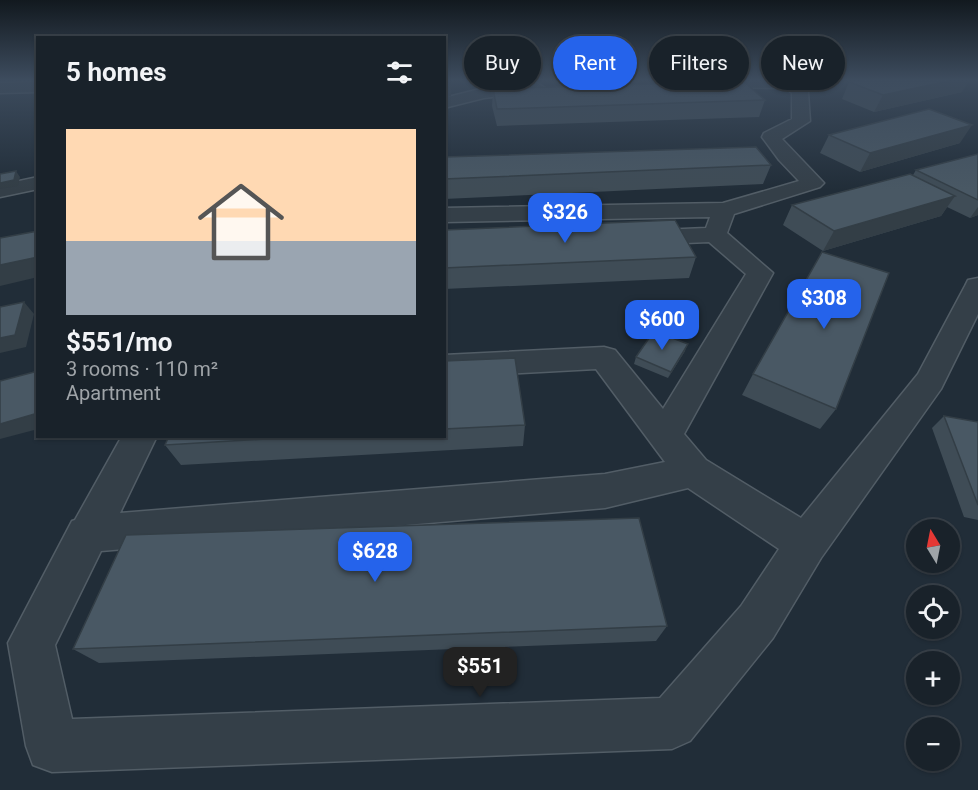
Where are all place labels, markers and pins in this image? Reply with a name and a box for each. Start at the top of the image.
pin: $326 [529,193,601,244]
pin: $308 [788,279,860,330]
pin: $600 [626,300,698,351]
pin: $628 [339,532,411,583]
pin: $551 [444,647,516,698]

